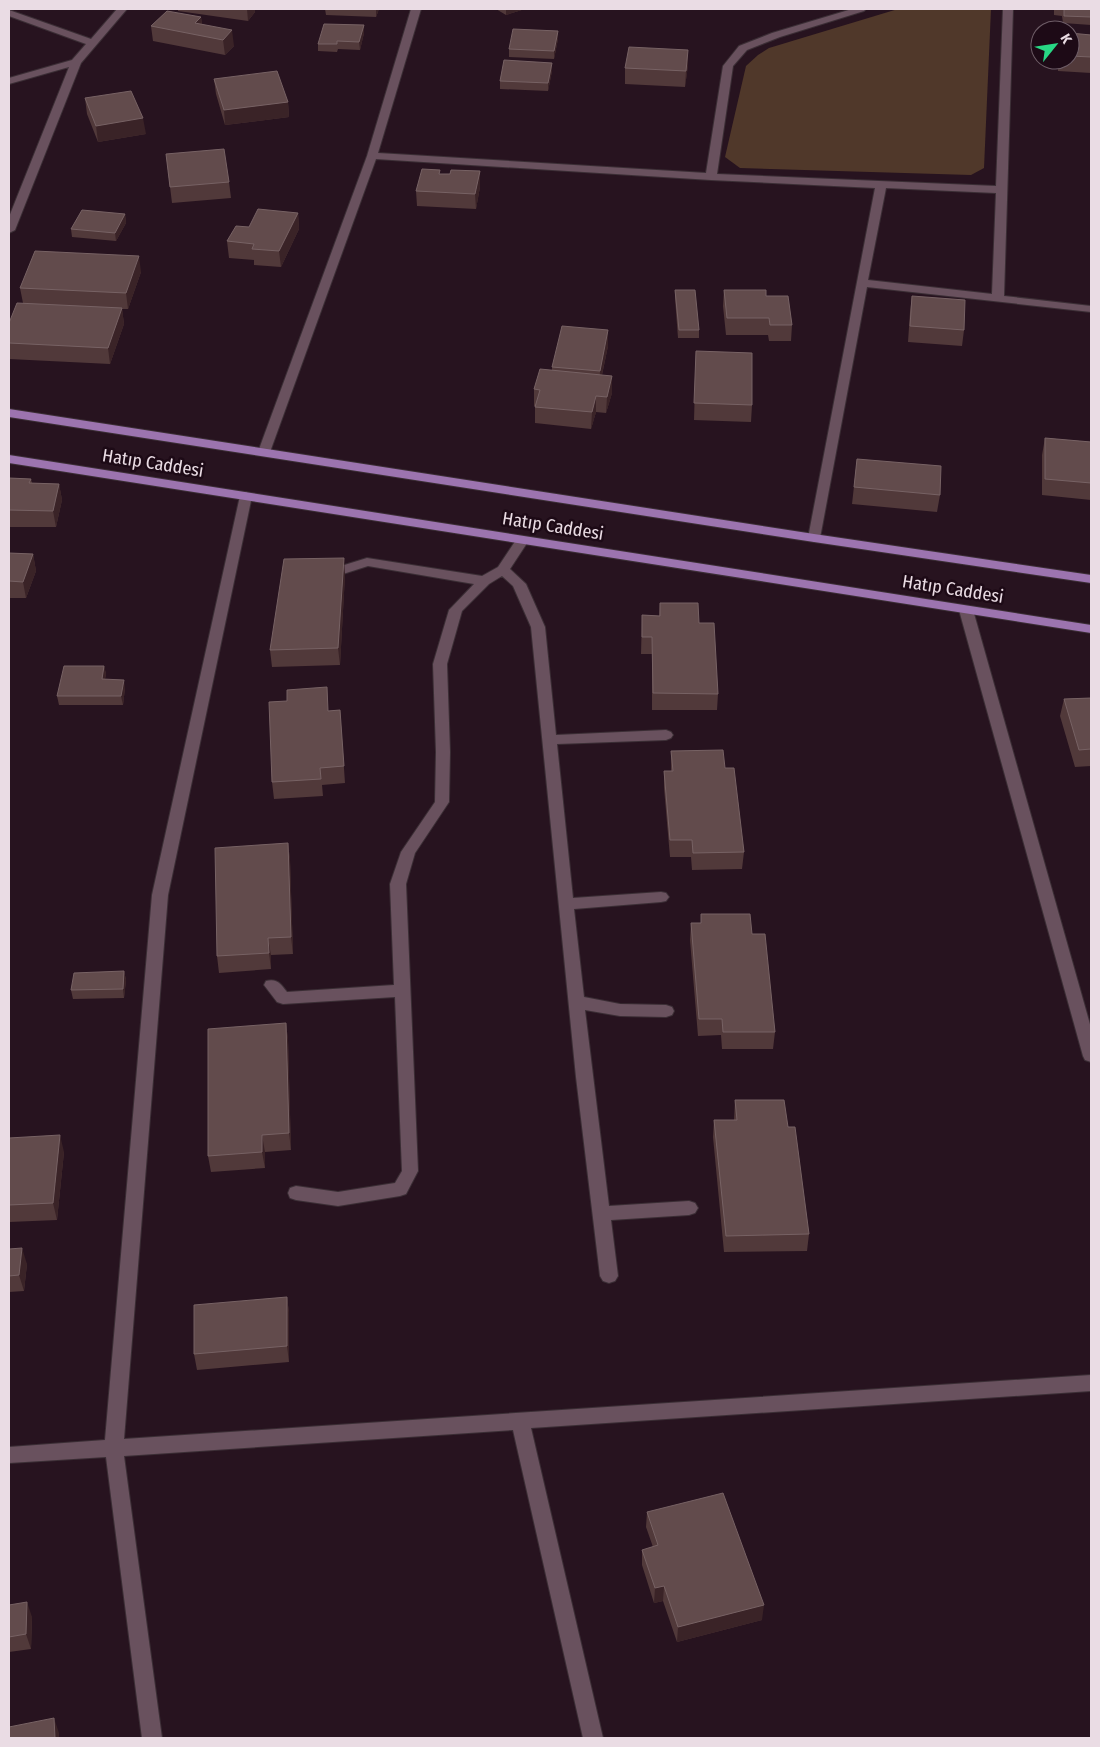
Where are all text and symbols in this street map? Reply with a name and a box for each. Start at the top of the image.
north arrow [1030,20,1080,70]
text: K [1056,31,1076,47]
street label: Hatıp Caddesi [101,444,205,482]
street label: Hatıp Caddesi [501,507,605,545]
street label: Hatıp Caddesi [901,570,1005,608]

